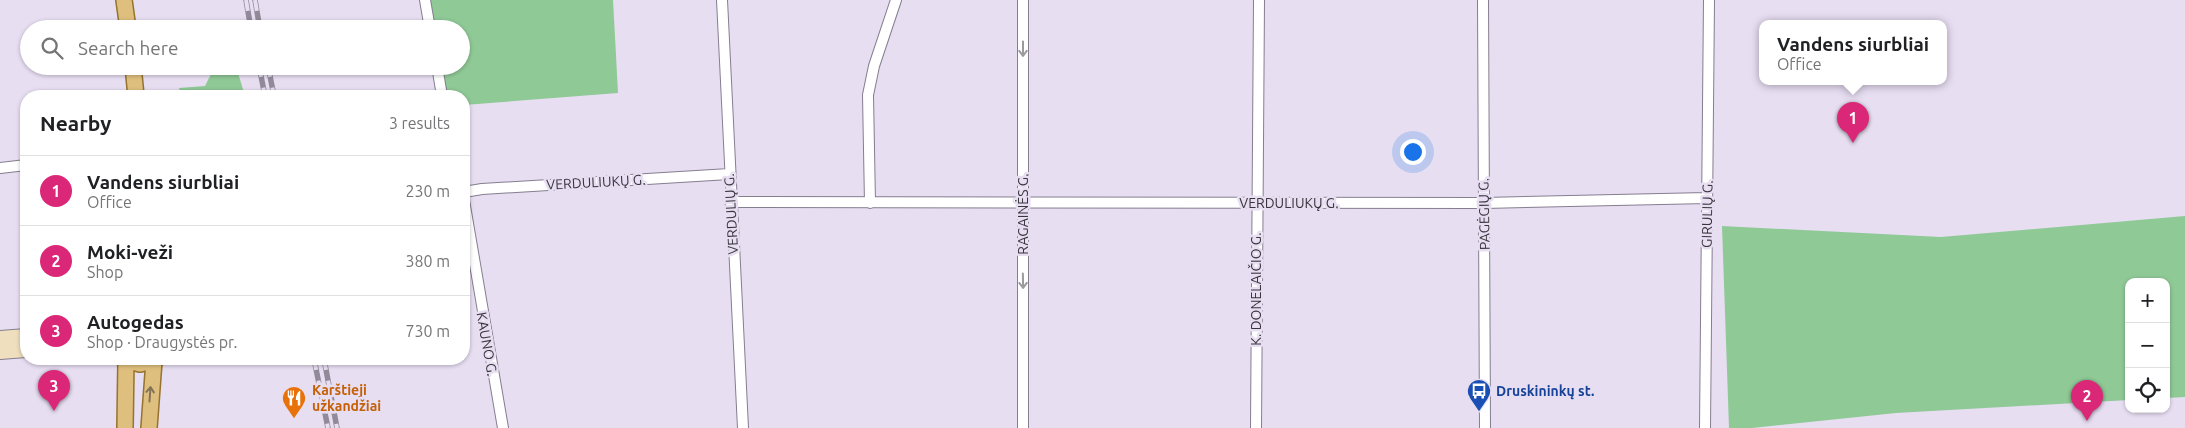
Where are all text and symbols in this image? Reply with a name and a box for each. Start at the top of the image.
search box [20,20,470,75]
popup [1759,20,1947,85]
text: Vandens siurbliai [1777,33,1929,55]
icon: search [38,34,66,62]
text: Search here [78,37,178,59]
one-way arrow [1018,40,1028,56]
text: Office [1777,55,1822,73]
pin: 1 [1837,102,1869,143]
text: Nearby [40,111,111,135]
text: 3 results [389,114,450,132]
your location [1400,139,1426,165]
text: Vandens siurbliai [87,171,239,193]
street label: VERDULIUKŲ G. [546,171,646,193]
street label: VERDULIŲ G. [721,173,741,255]
street label: RAGAINĖS G. [1015,173,1031,255]
street label: PAGĖGIŲ G. [1475,178,1493,250]
street label: GIRULIŲ G. [1698,180,1716,248]
text: 1 [51,182,61,200]
text: 230 m [405,182,450,200]
text: Office [87,193,132,211]
street label: VERDULIUKŲ G. [1239,195,1339,211]
street label: K. DONELAIČIO G. [1247,232,1264,346]
text: Moki-veži [87,241,173,263]
text: 2 [51,252,61,270]
text: 380 m [405,252,450,270]
text: Shop [87,263,123,281]
one-way arrow [1019,273,1028,289]
map controls [2125,278,2170,413]
button: + [2125,278,2170,323]
text: Autogedas [87,311,184,333]
street label: KAUNO G. [474,311,500,377]
text: 3 [51,322,61,340]
text: 730 m [405,322,450,340]
button: − [2125,323,2170,368]
text: Shop · Draugystės pr. [87,333,237,351]
button: locate [2125,368,2170,413]
pin: 3 [38,370,70,411]
bus stop icon: Druskininkų st. [1466,378,1492,412]
pin: 2 [2071,380,2103,421]
place label: Karštieji užkandžiai [312,382,381,414]
place label: Druskininkų st. [1496,383,1594,400]
restaurant icon: Karštieji užkandžiai [281,385,307,419]
one-way arrow [146,386,155,402]

